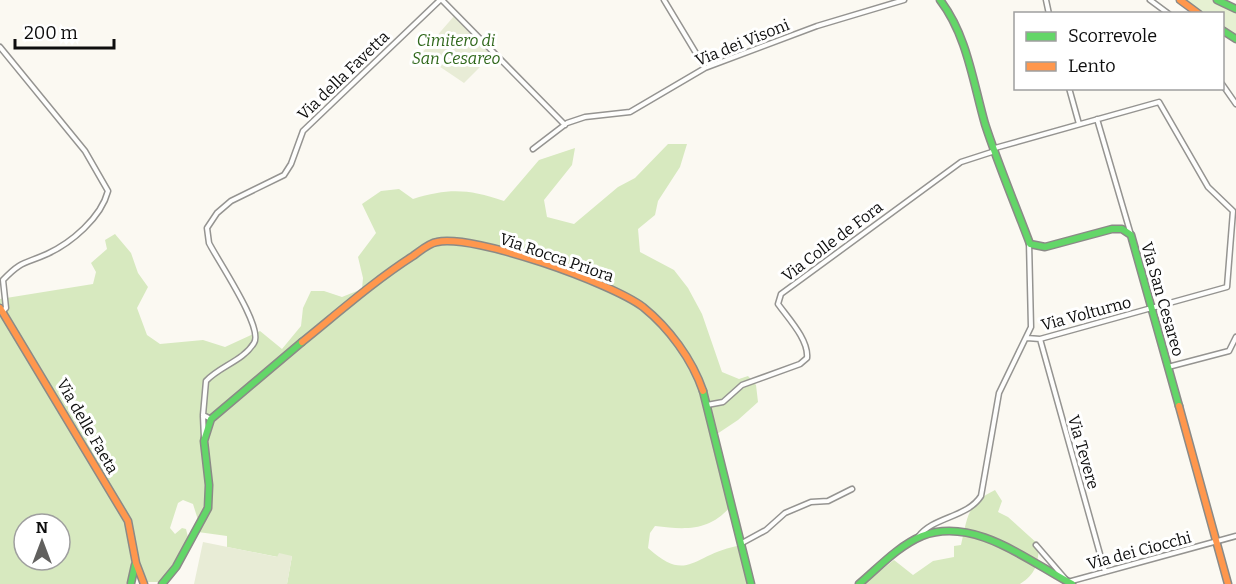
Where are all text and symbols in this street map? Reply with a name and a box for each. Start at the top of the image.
scale bar [15,12,114,50]
legend [1014,12,1224,90]
street label: Via dei Visoni [692,15,792,70]
text: 200 m [24,22,78,44]
text: Scorrevole [1068,25,1157,47]
street label: Via della Favetta [294,27,393,124]
park label: Cimitero di San Cesareo [412,31,500,68]
text: Lento [1068,55,1116,77]
street label: Via Colle de Fora [778,197,887,285]
street label: Via Rocca Priora [497,229,617,286]
street label: Via San Cesareo [1137,240,1188,358]
street label: Via Volturno [1039,292,1133,335]
street label: Via delle Faeta [53,375,123,477]
street label: Via Tevere [1064,413,1103,491]
north arrow [12,512,72,572]
text: N [36,518,48,537]
street label: Via dei Ciocchi [1085,527,1194,574]

